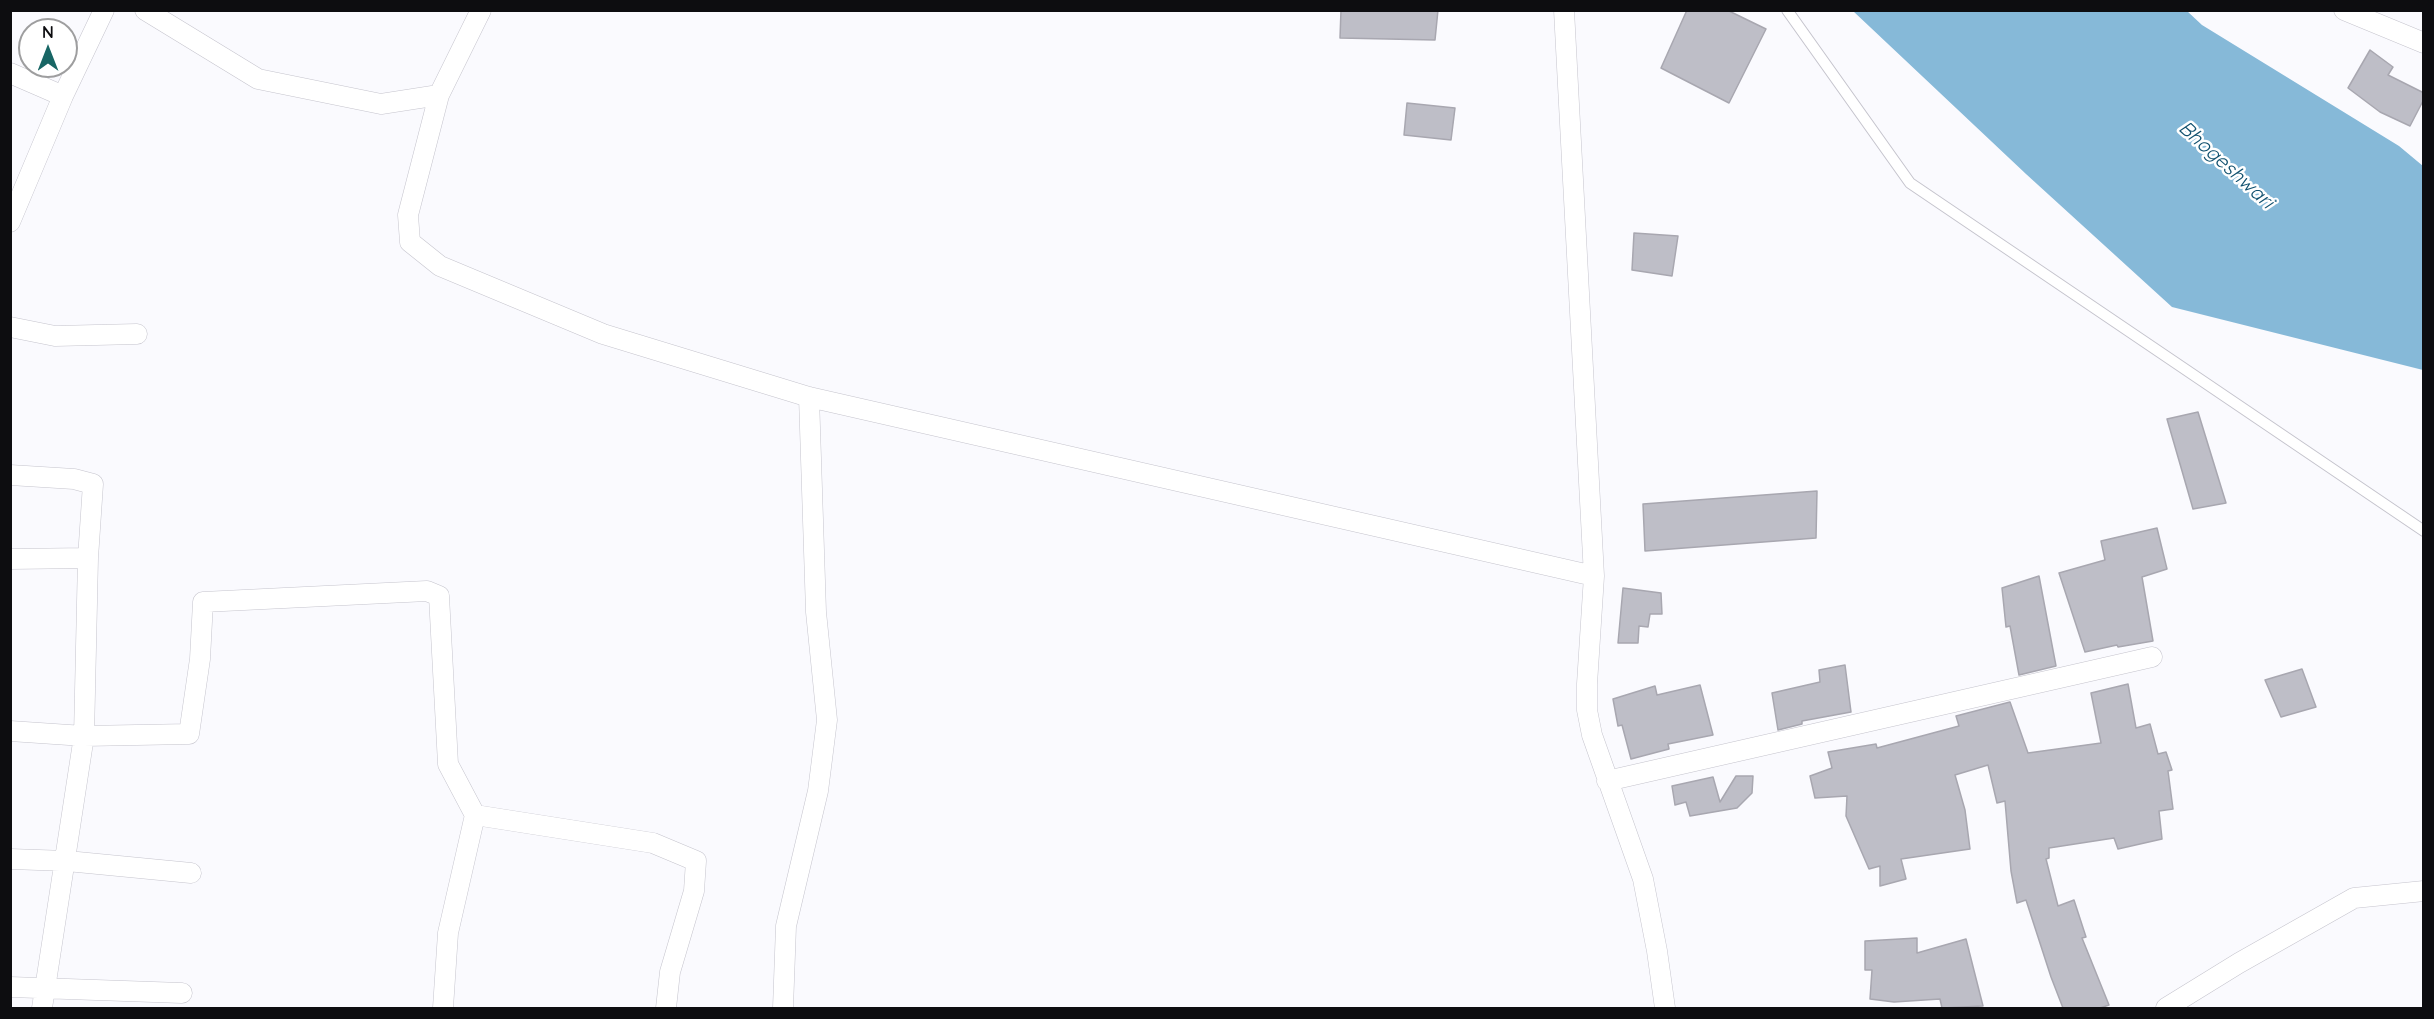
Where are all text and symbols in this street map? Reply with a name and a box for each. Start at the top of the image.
north arrow [18,18,78,78]
text: N [42,22,54,42]
water label: Bhogeshwari [2173,116,2279,214]

